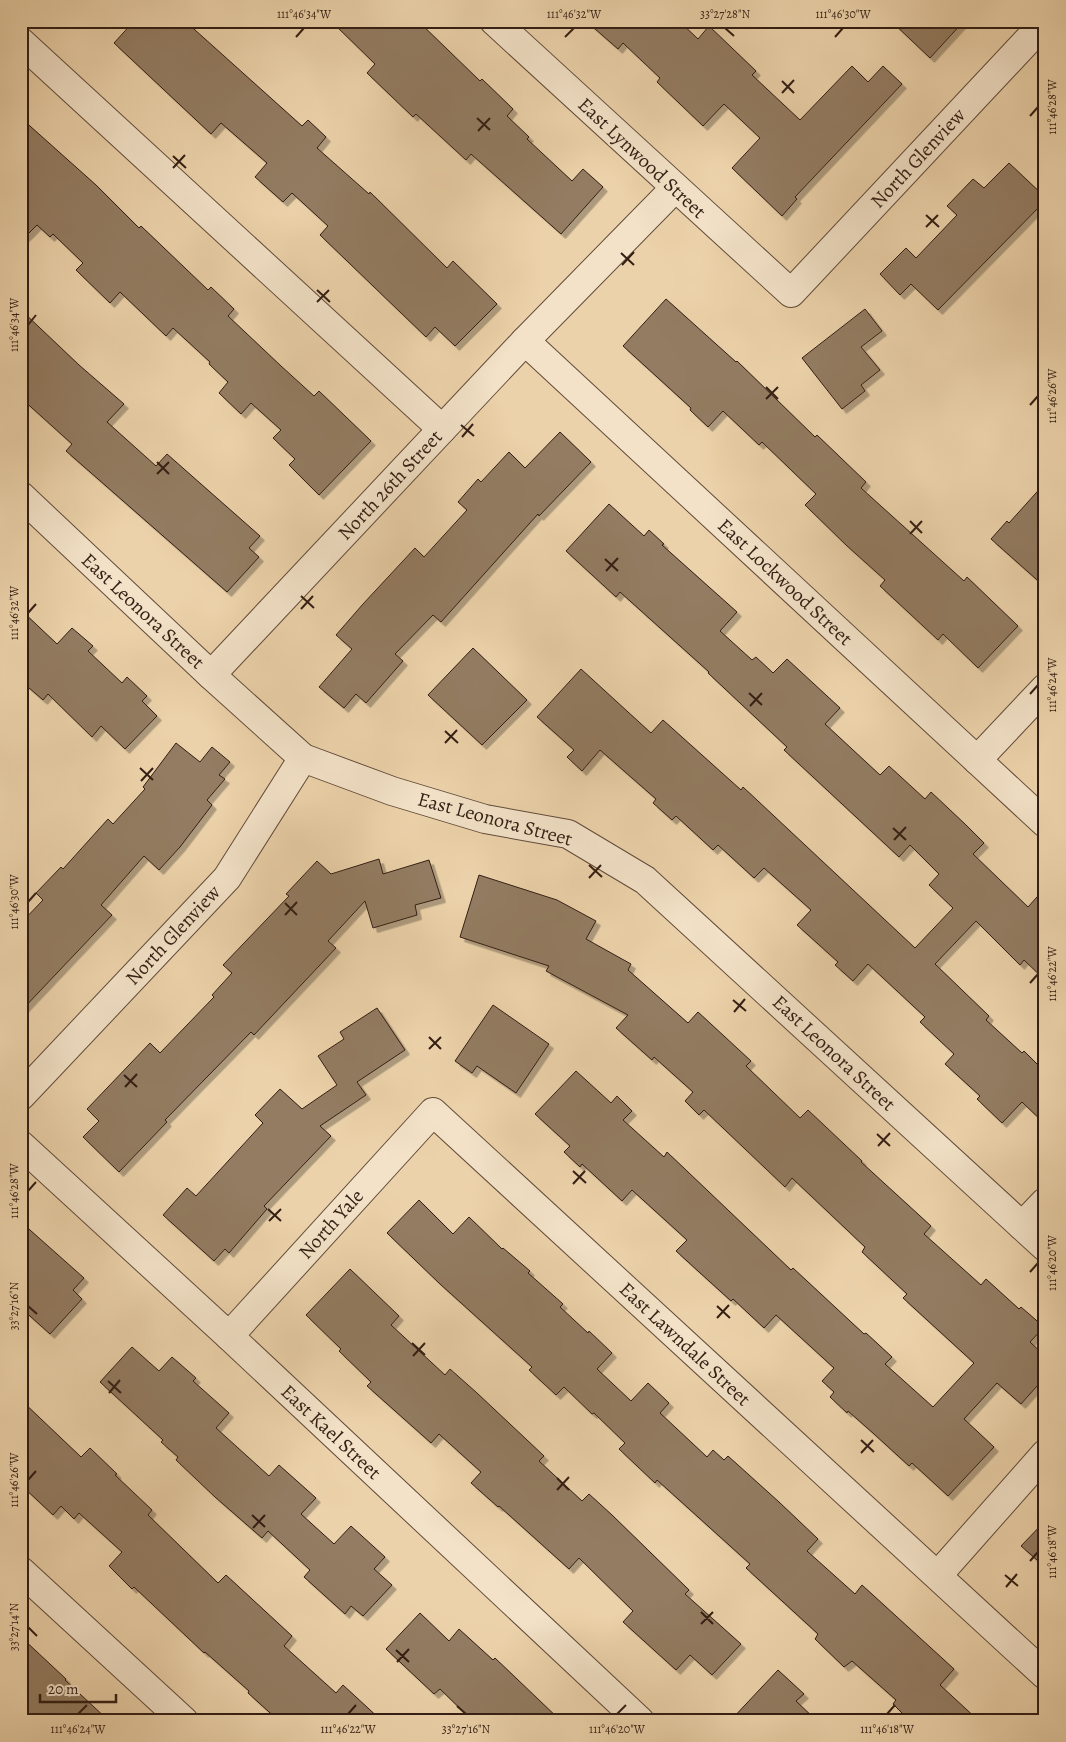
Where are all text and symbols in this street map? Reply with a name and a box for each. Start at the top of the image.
text: 111°46'34"W [277,6,332,22]
text: 111°46'32"W [547,6,602,22]
text: 33°27'28"N [700,6,750,22]
text: 111°46'30"W [815,6,871,22]
text: 111°46'28"W [1044,79,1060,135]
street label: East Lynwood Street [572,91,712,225]
street label: North Glenview [864,101,972,214]
text: 111°46'34"W [6,297,22,352]
text: 111°46'26"W [1044,368,1060,424]
street label: North 26th Street [332,424,449,546]
street label: East Lockwood Street [712,512,859,652]
street label: East Leonora Street [76,547,211,675]
text: 111°46'32"W [6,585,22,640]
text: 111°46'24"W [1044,657,1060,712]
street label: East Leonora Street [415,785,576,853]
text: 111°46'30"W [6,874,22,930]
street label: North Glenview [119,878,227,991]
text: 111°46'22"W [1044,946,1060,1002]
street label: East Leonora Street [767,989,902,1117]
text: 111°46'28"W [6,1163,22,1219]
street label: North Yale [292,1183,370,1265]
text: 111°46'20"W [1044,1234,1060,1291]
street label: East Lawndale Street [613,1276,757,1412]
text: 33°27'16"N [6,1281,22,1330]
street label: East Kael Street [275,1378,387,1486]
text: 111°46'26"W [6,1452,22,1508]
text: 111°46'18"W [1044,1524,1060,1579]
text: 33°27'14"N [6,1603,22,1651]
scale bar [40,1672,116,1704]
text: 20 m [48,1679,79,1699]
text: 111°46'24"W [51,1721,106,1737]
text: 111°46'22"W [320,1721,376,1737]
text: 33°27'16"N [442,1721,491,1737]
text: 111°46'20"W [589,1721,646,1737]
text: 111°46'18"W [860,1721,915,1737]

